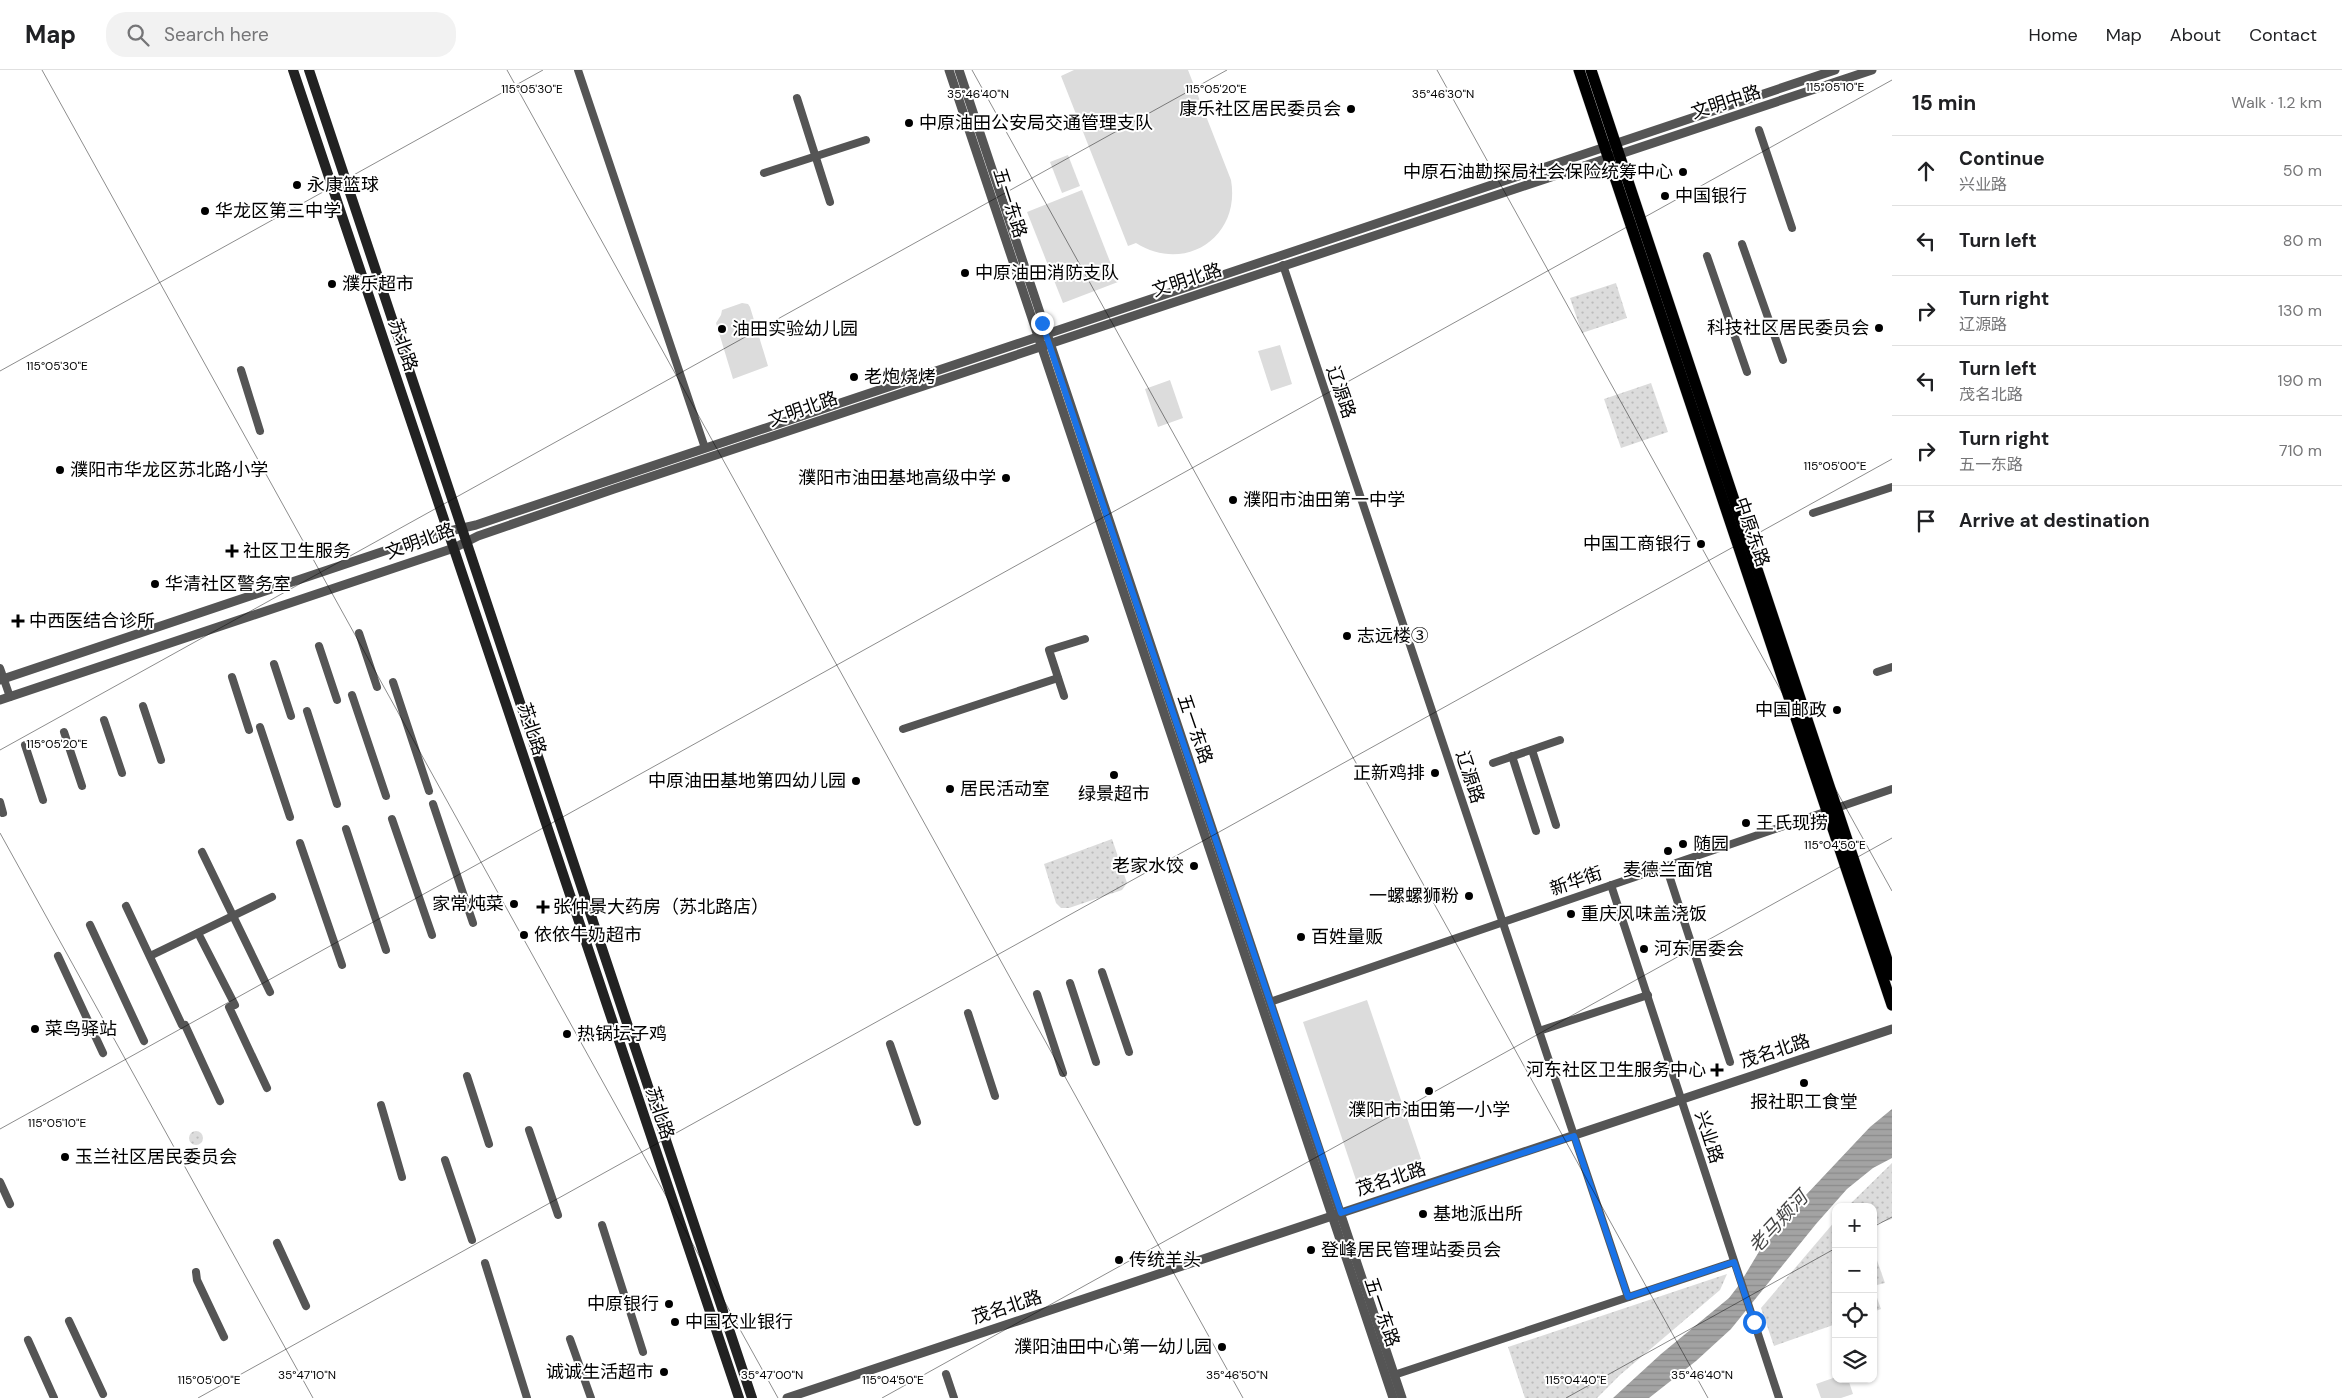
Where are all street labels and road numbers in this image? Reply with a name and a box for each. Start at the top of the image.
street label: 文明中路 [1688,79,1764,125]
street label: 五一东路 [987,165,1033,241]
street label: 文明北路 [1149,257,1225,303]
street label: 苏北路 [383,316,423,374]
street label: 辽源路 [1321,363,1361,421]
street label: 文明北路 [765,386,841,432]
street label: 中原东路 [1729,494,1775,570]
street label: 文明北路 [382,517,458,565]
street label: 五一东路 [1172,691,1218,767]
street label: 苏北路 [512,700,552,758]
street label: 辽源路 [1450,748,1490,806]
street label: 新华街 [1547,861,1605,901]
street label: 茂名北路 [1737,1028,1813,1074]
street label: 苏北路 [640,1084,680,1142]
street label: 兴业路 [1689,1108,1729,1166]
street label: 茂名北路 [1353,1156,1429,1202]
street label: 五一东路 [1359,1274,1405,1350]
street label: 茂名北路 [969,1284,1045,1330]

